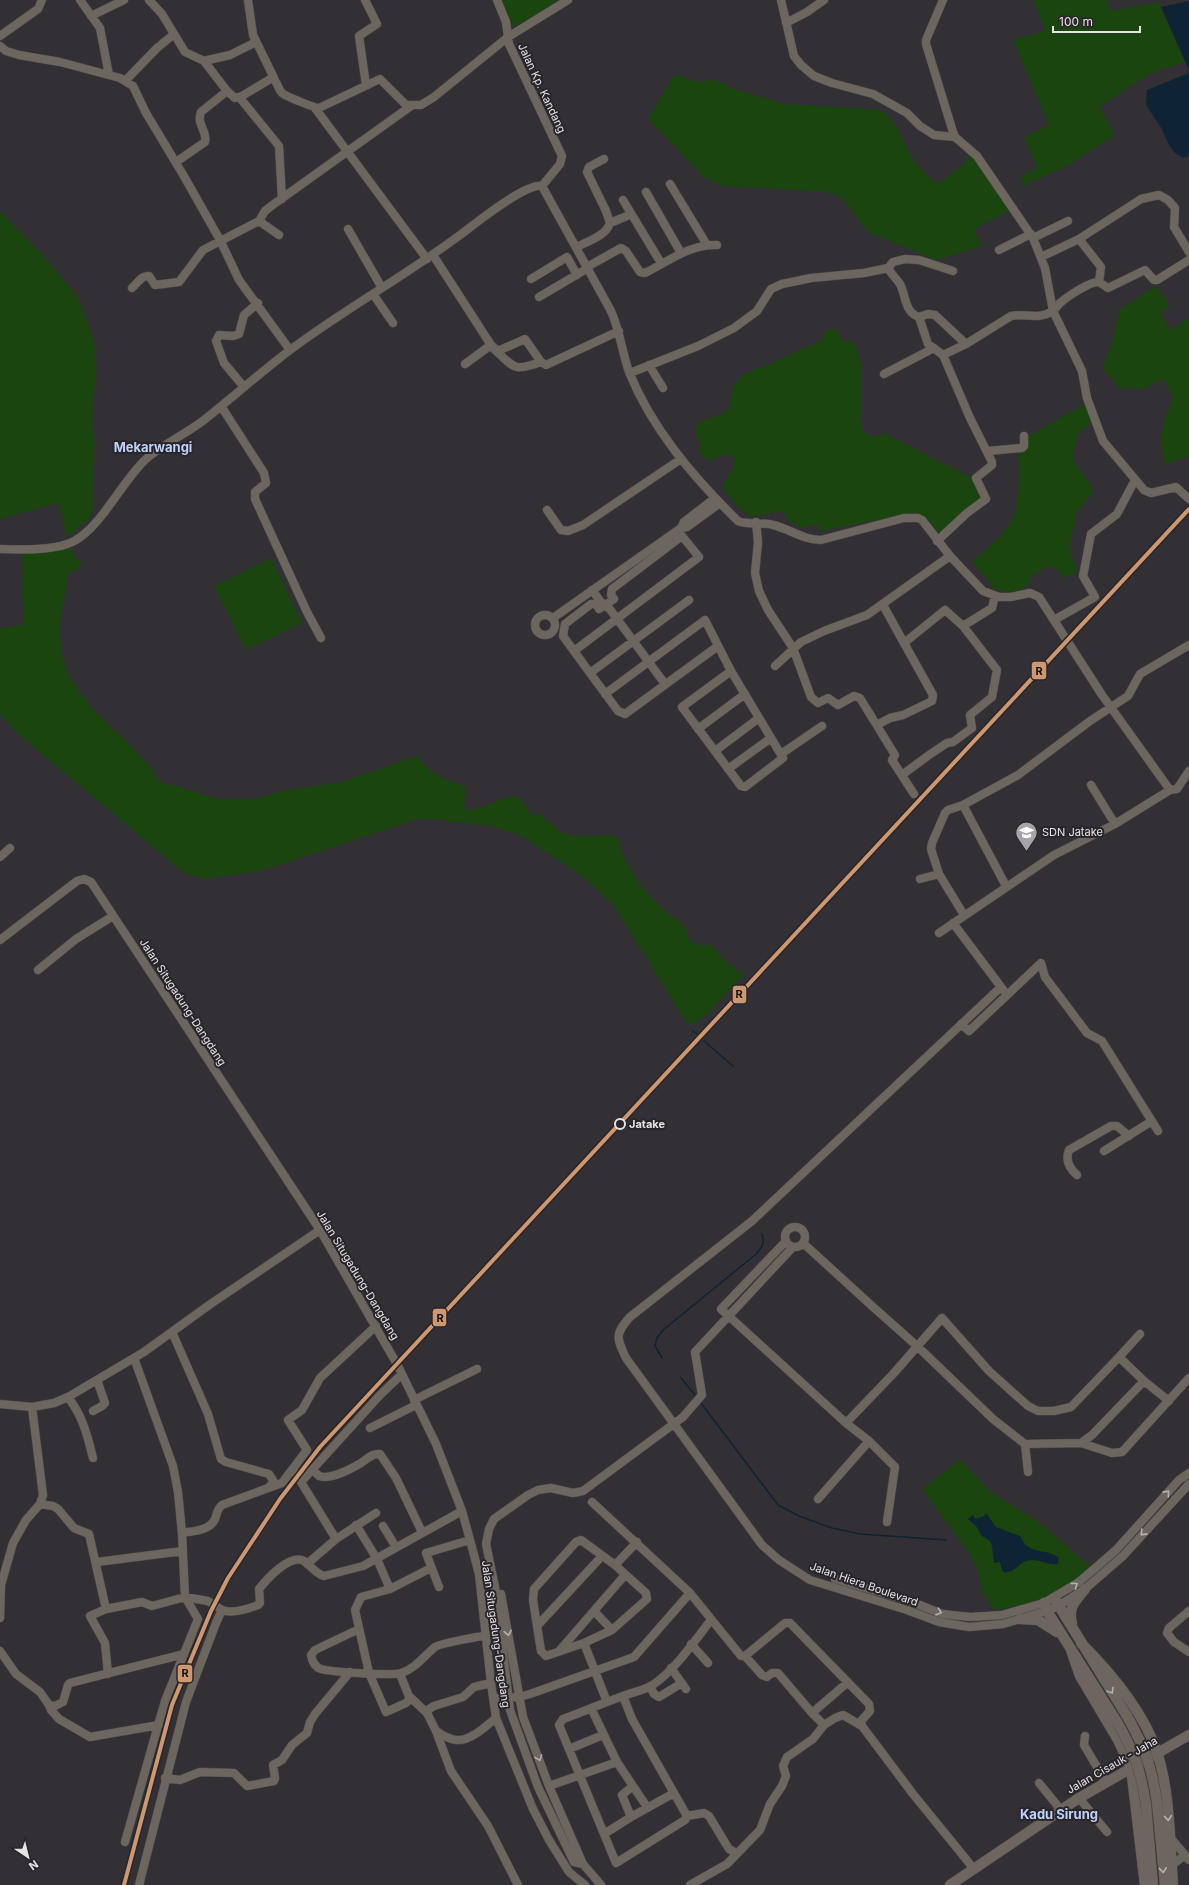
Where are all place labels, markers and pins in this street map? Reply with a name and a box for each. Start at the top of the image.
school or university icon: SDN Jatake [1014,819,1040,852]
place label: SDN Jatake [1042,825,1103,839]
place label: Jatake [629,1117,665,1131]
marker: Jatake [614,1118,626,1130]

